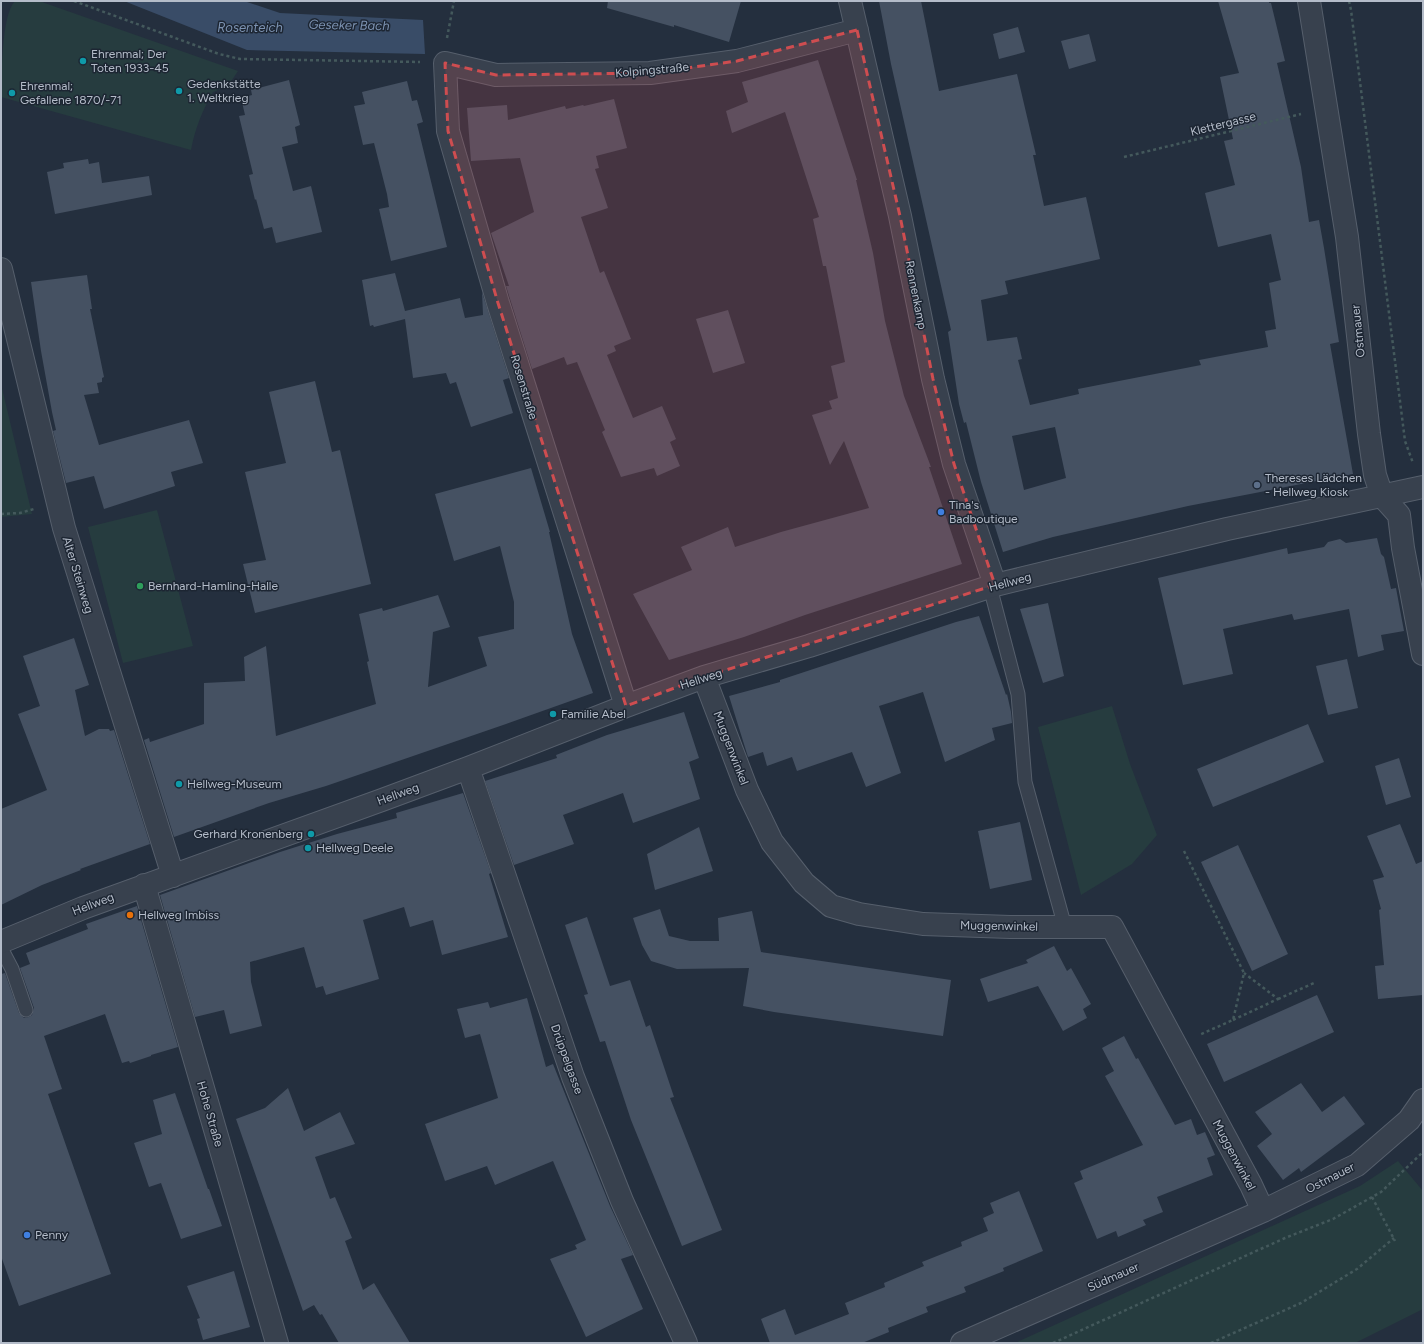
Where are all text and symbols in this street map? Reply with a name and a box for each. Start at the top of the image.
water label: Geseker Bach [308,17,390,33]
water label: Rosenteich [217,20,283,35]
place label: Ehrenmal; Der Toten 1933-45 [91,47,169,75]
marker: Ehrenmal; Der Toten 1933-45 [78,56,88,66]
street label: Kolpingstraße [614,60,690,80]
place label: Gedenkstätte 1. Weltkrieg [187,77,261,105]
place label: Ehrenmal; Gefallene 1870/-71 [20,79,122,107]
marker: Gedenkstätte 1. Weltkrieg [174,86,184,96]
marker: Ehrenmal; Gefallene 1870/-71 [7,88,17,98]
street label: Klettergasse [1189,109,1258,139]
street label: Rennenkamp [902,259,930,331]
street label: Ostmauer [1348,304,1368,358]
street label: Rosenstraße [508,353,541,421]
place label: Thereses Lädchen - Hellweg Kiosk [1265,471,1362,499]
marker: Thereses Lädchen - Hellweg Kiosk [1252,480,1262,490]
place label: Tina's Badboutique [949,498,1018,526]
marker: Tina's Badboutique [936,507,946,517]
street label: Alter Steinweg [60,535,96,615]
street label: Hellweg [987,570,1033,594]
place label: Bernhard-Hamling-Halle [148,579,278,593]
marker: Bernhard-Hamling-Halle [135,581,145,591]
street label: Hellweg [678,666,724,692]
place label: Familie Abel [561,707,626,721]
marker: Familie Abel [548,709,558,719]
street label: Muggenwinkel [711,709,751,787]
place label: Hellweg-Museum [187,777,282,791]
marker: Hellweg-Museum [174,779,184,789]
street label: Hellweg [375,780,421,808]
place label: Gerhard Kronenberg [193,827,303,841]
marker: Gerhard Kronenberg [306,829,316,839]
place label: Hellweg Deele [316,841,394,855]
marker: Hellweg Deele [303,843,313,853]
street label: Hellweg [70,890,116,918]
place label: Hellweg Imbiss [138,908,220,922]
marker: Hellweg Imbiss [125,910,135,920]
street label: Muggenwinkel [960,918,1038,934]
street label: Drüppelgasse [548,1022,586,1096]
street label: Hohe Straße [194,1080,226,1149]
street label: Muggenwinkel [1210,1117,1258,1193]
street label: Ostmauer [1303,1160,1357,1196]
place label: Penny [35,1228,69,1242]
marker: Penny [22,1230,32,1240]
street label: Südmauer [1085,1259,1141,1295]

